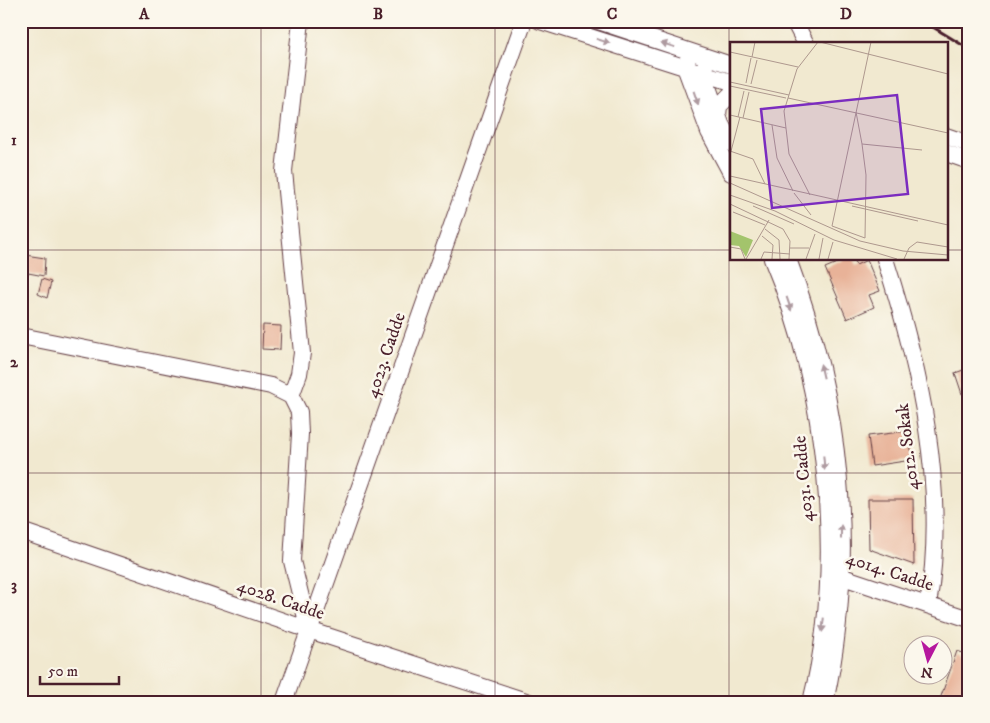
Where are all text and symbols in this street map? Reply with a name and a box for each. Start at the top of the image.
text: A [138,4,150,24]
text: B [373,4,383,24]
text: C [607,4,617,24]
text: D [840,4,852,24]
one-way arrow [596,38,611,46]
one-way arrow [660,40,675,48]
inset map [730,42,948,260]
one-way arrow [692,91,700,106]
text: 1 [11,130,17,150]
one-way arrow [785,297,793,312]
street label: 4023. Cadde [361,310,411,401]
text: 2 [10,352,19,372]
one-way arrow [818,363,826,378]
street label: 4012. Sokak [892,402,924,492]
street label: 4031. Cadde [789,435,819,523]
one-way arrow [820,455,828,471]
one-way arrow [837,523,845,539]
street label: 4014. Cadde [843,548,936,596]
text: 3 [11,575,17,595]
street label: 4028. Cadde [234,575,327,625]
one-way arrow [819,617,827,633]
north arrow [902,636,952,686]
scale bar [40,653,119,685]
text: 50 m [48,662,78,681]
text: N [920,662,933,681]

